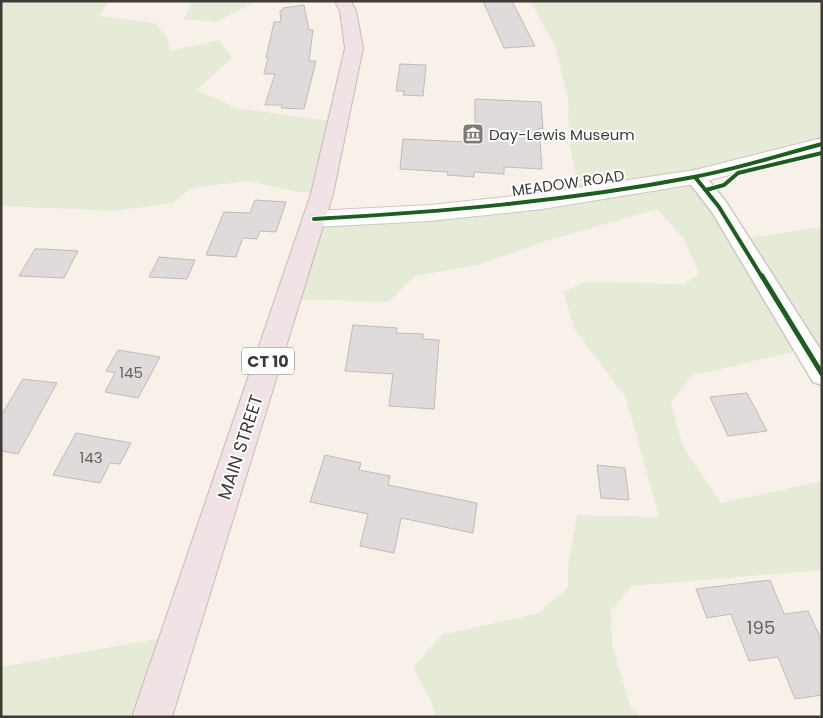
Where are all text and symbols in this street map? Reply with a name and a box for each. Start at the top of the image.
museum icon: Day-Lewis Museum [461,122,485,146]
place label: Day-Lewis Museum [489,124,635,145]
street label: MEADOW ROAD [510,165,626,201]
road number: CT 10 [242,348,294,374]
house number: 145 [119,362,143,383]
street label: MAIN STREET [211,391,269,503]
house number: 143 [79,447,103,468]
house number: 195 [747,615,775,640]

